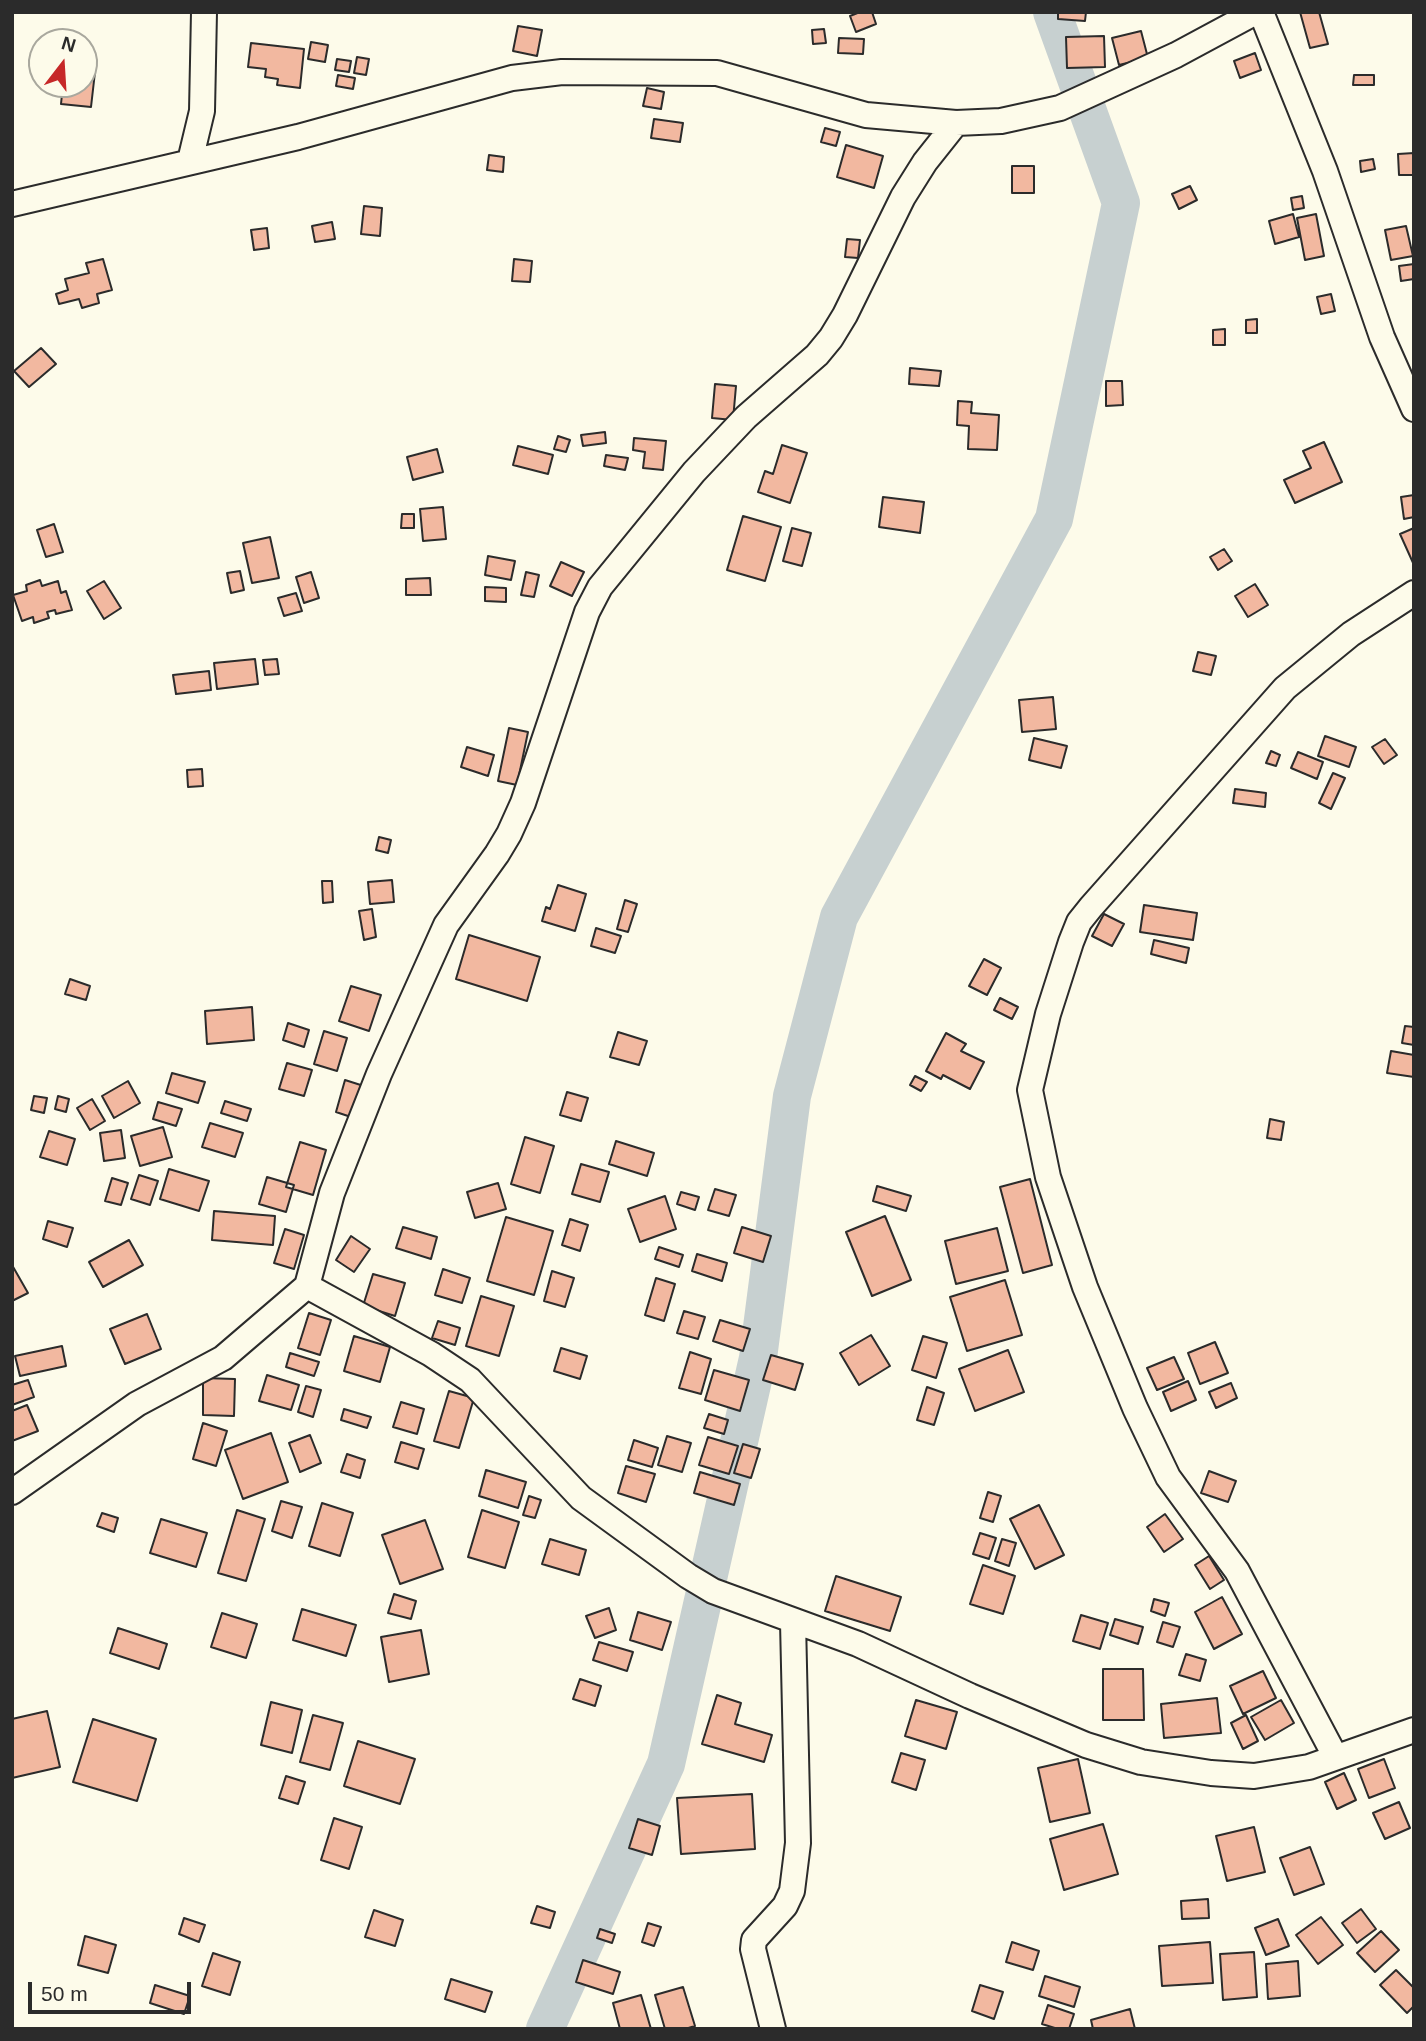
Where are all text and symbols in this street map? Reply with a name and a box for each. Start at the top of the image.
north arrow [28,28,98,98]
text: N [59,32,78,56]
scale bar [32,1968,194,2012]
text: 50 m [41,1982,88,2005]

